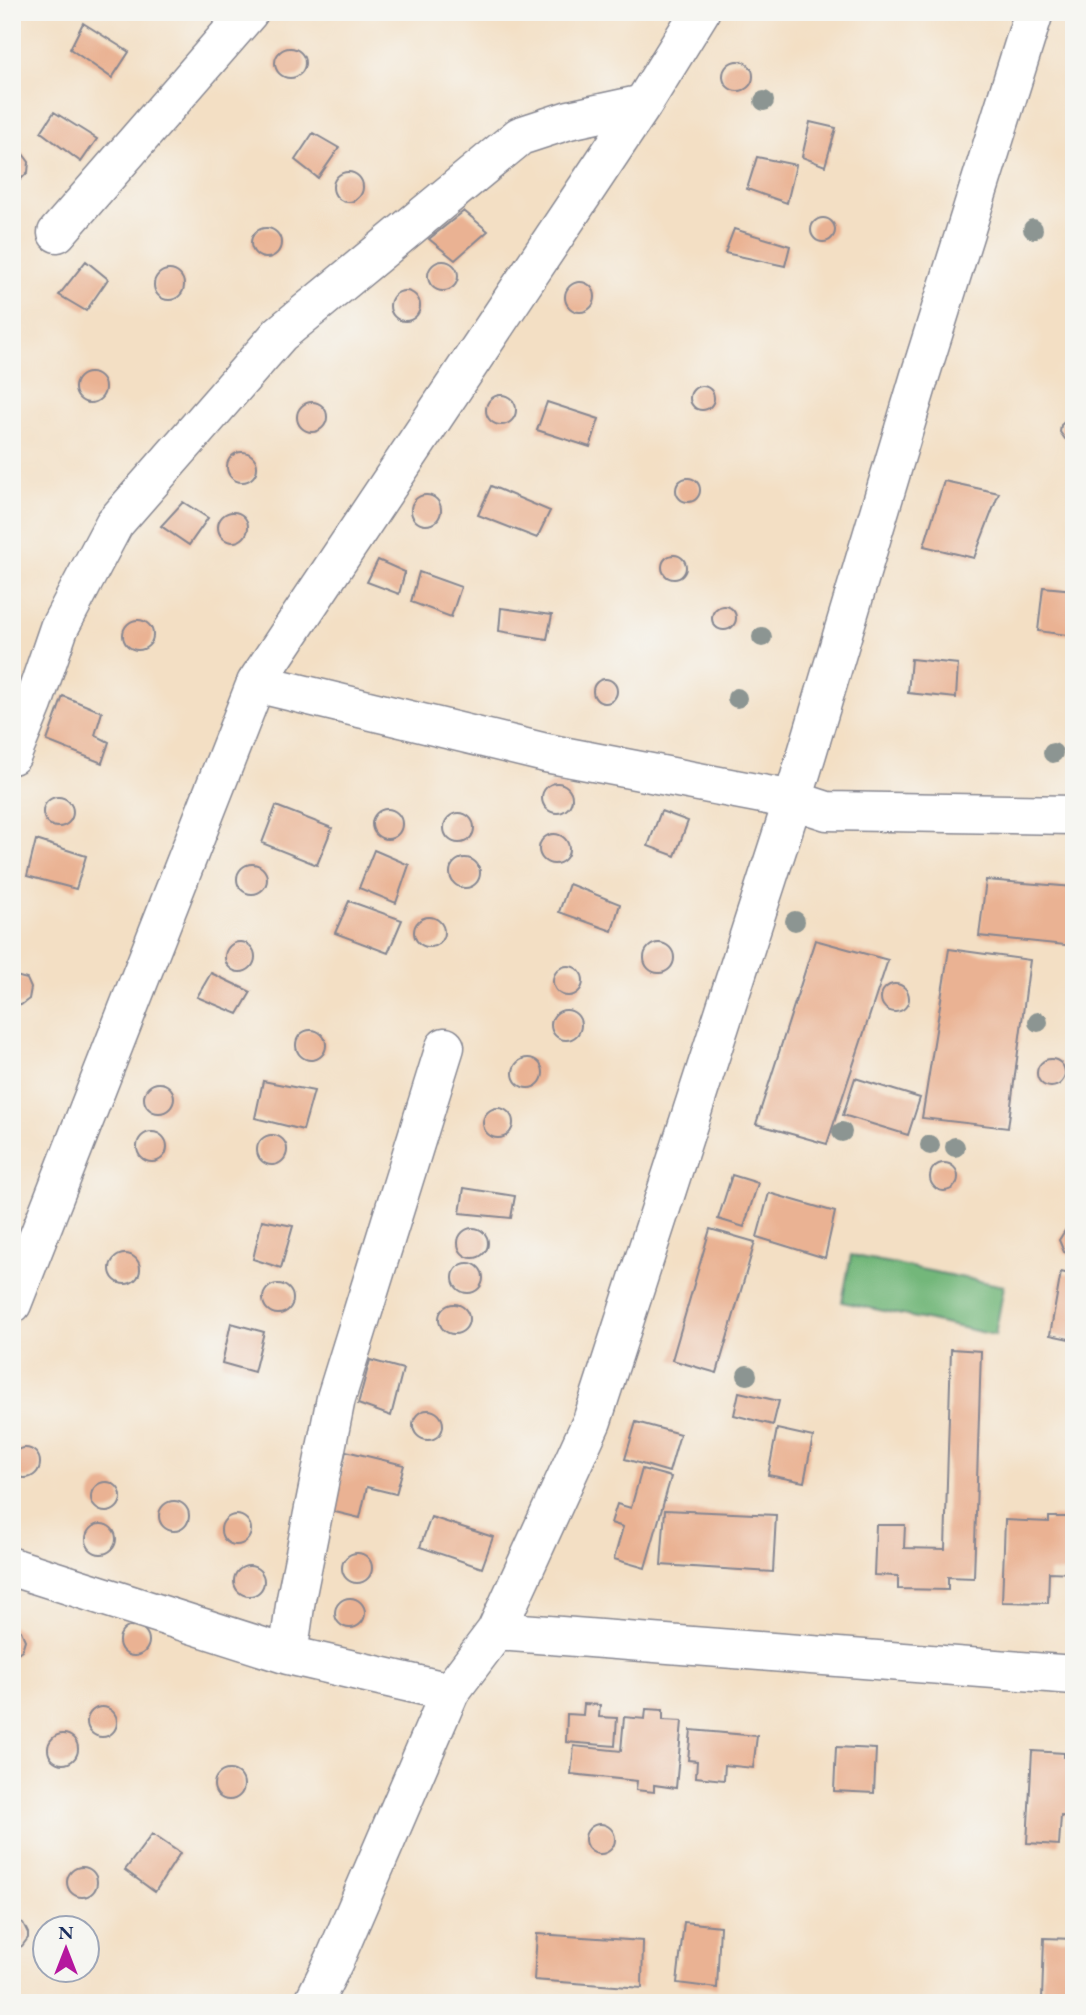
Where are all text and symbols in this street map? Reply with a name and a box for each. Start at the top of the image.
north arrow [32,1913,102,1983]
text: N [58,1920,74,1945]

